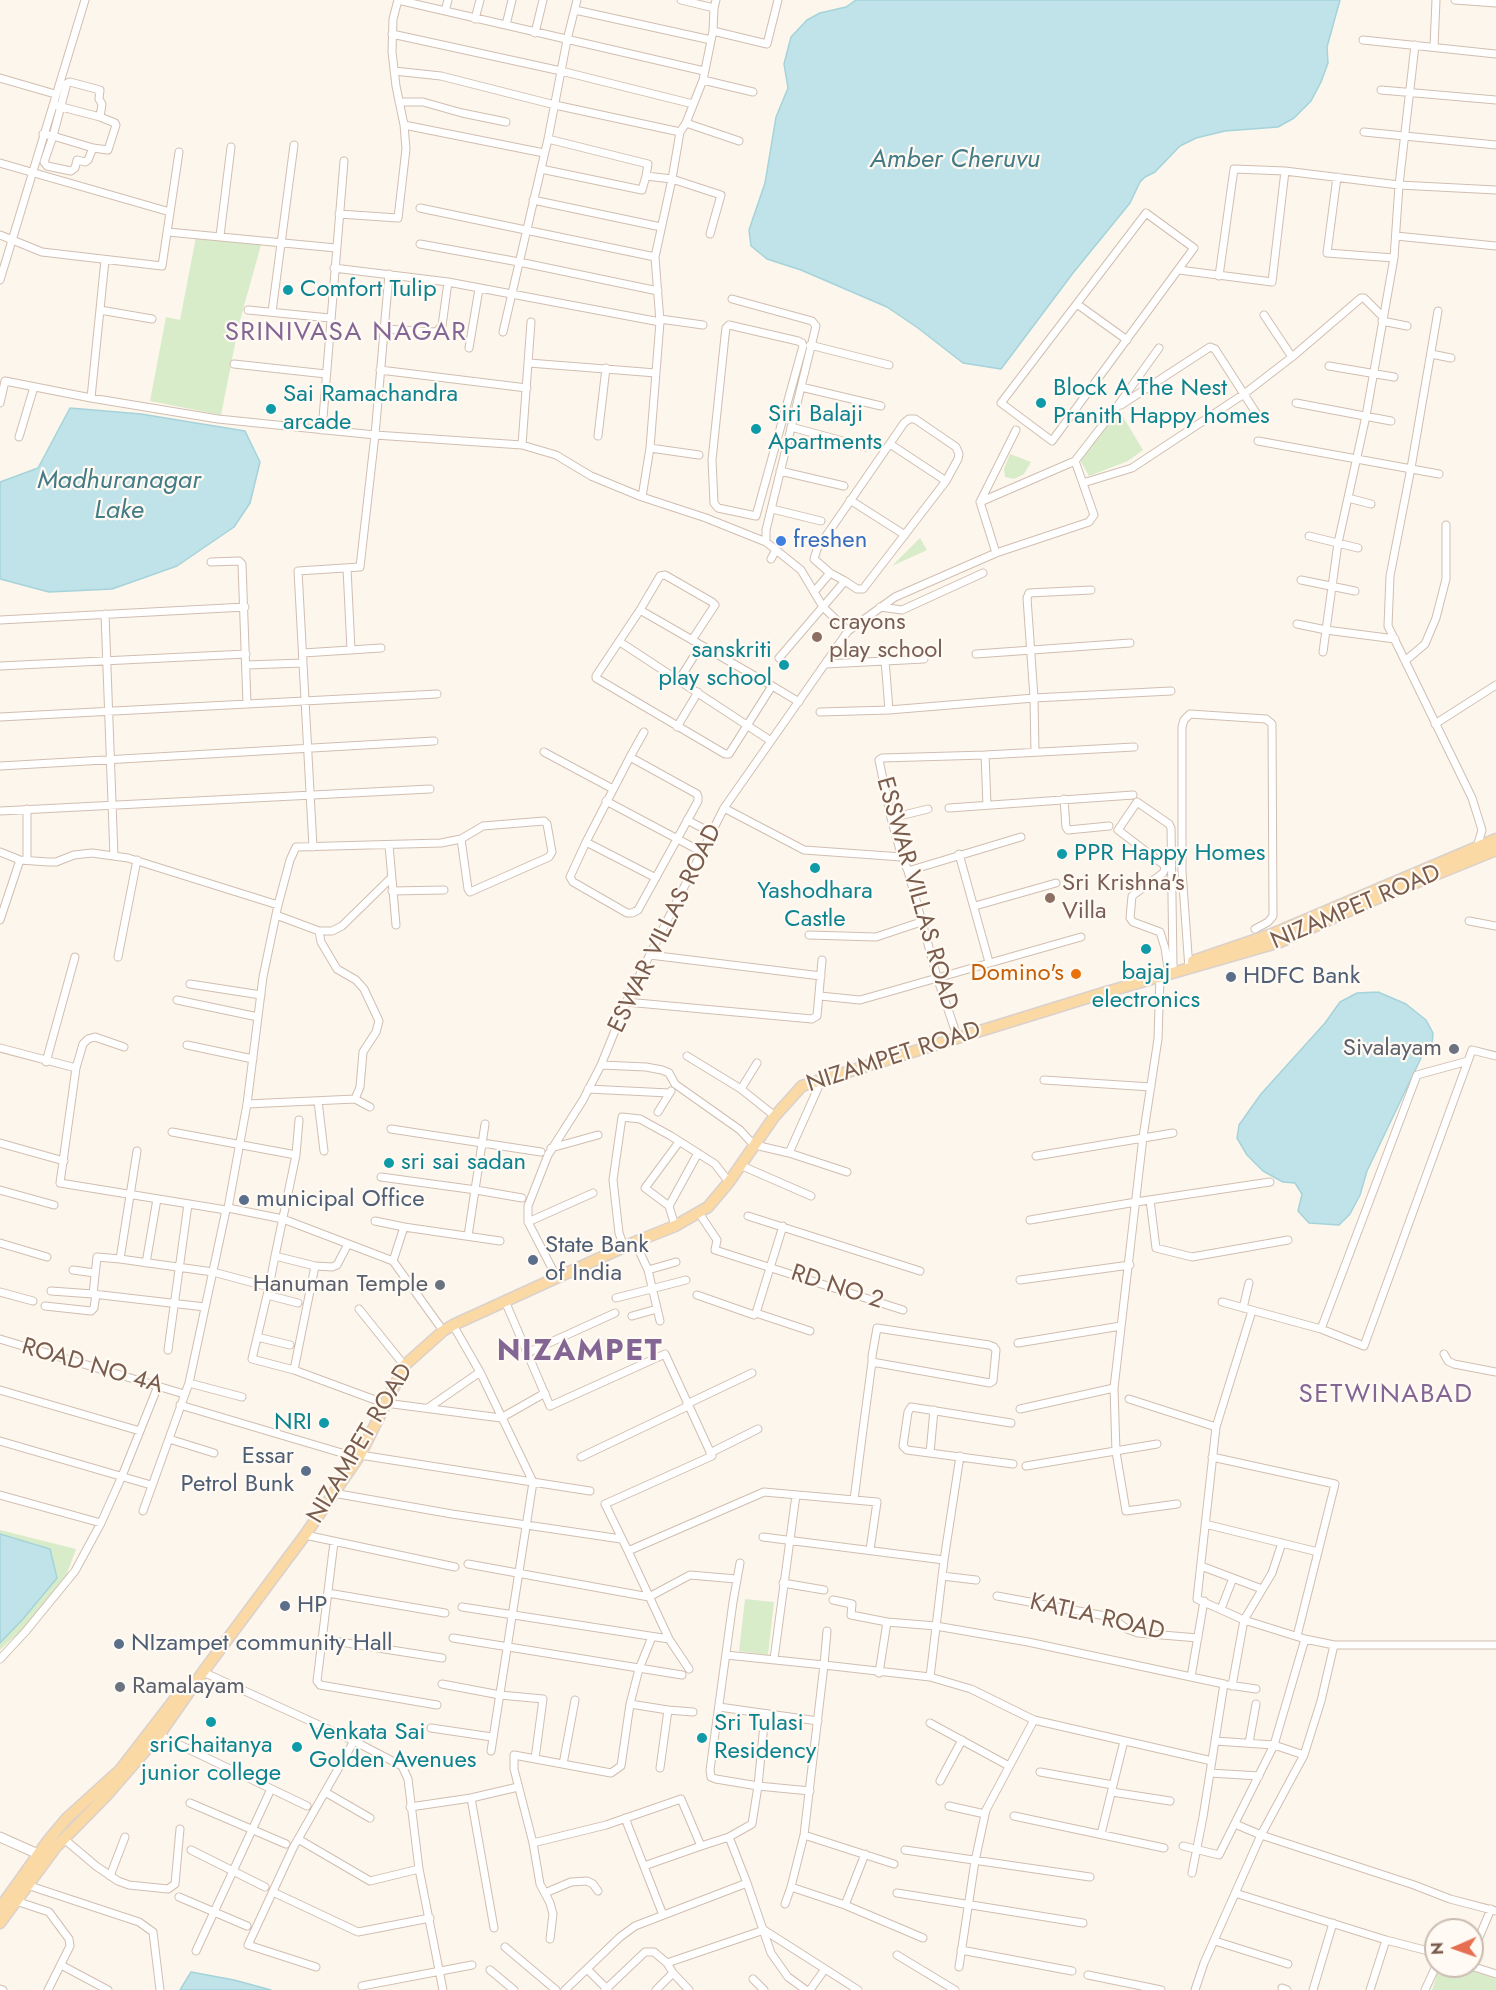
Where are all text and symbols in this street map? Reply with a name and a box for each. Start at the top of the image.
water label: Amber Cheruvu [870,145,1040,177]
place label: Comfort Tulip [300,276,437,304]
marker: Comfort Tulip [281,283,295,297]
district label: SRINIVASA NAGAR [225,318,467,350]
place label: Block A The Nest Pranith Happy homes [1053,375,1270,431]
place label: Sai Ramachandra arcade [283,381,458,437]
marker: Block A The Nest Pranith Happy homes [1034,396,1048,410]
place label: Siri Balaji Apartments [768,401,882,457]
marker: Sai Ramachandra arcade [264,402,278,416]
marker: Siri Balaji Apartments [749,422,763,436]
water label: Madhuranagar Lake [37,466,201,528]
place label: freshen [793,527,867,555]
marker: freshen [774,534,788,548]
place label: crayons play school [829,609,943,665]
marker: crayons play school [810,630,824,644]
place label: sanskriti play school [658,637,772,693]
marker: sanskriti play school [777,658,791,672]
street label: ESSWAR VILLAS ROAD [869,774,963,1014]
street label: ESWAR VILLAS ROAD [603,820,729,1038]
place label: PPR Happy Homes [1074,840,1265,868]
marker: PPR Happy Homes [1055,847,1069,861]
street label: NIZAMPET ROAD [1267,859,1445,957]
marker: Yashodhara Castle [808,861,822,875]
place label: Sri Krishna's Villa [1062,870,1185,926]
place label: Yashodhara Castle [757,878,873,934]
marker: Sri Krishna's Villa [1043,891,1057,905]
marker: bajaj electronics [1139,942,1153,956]
place label: bajaj electronics [1092,959,1200,1015]
place label: Domino's [971,960,1064,988]
place label: HDFC Bank [1243,963,1360,991]
marker: Domino's [1069,967,1083,981]
marker: HDFC Bank [1224,970,1238,984]
street label: NIZAMPET ROAD [803,1016,985,1100]
place label: Sivalayam [1343,1035,1442,1063]
marker: Sivalayam [1447,1042,1461,1056]
place label: sri sai sadan [401,1149,526,1177]
marker: sri sai sadan [382,1156,396,1170]
place label: municipal Office [256,1186,425,1214]
marker: municipal Office [237,1193,251,1207]
place label: State Bank of India [545,1232,649,1288]
marker: State Bank of India [526,1253,540,1267]
street label: RD NO 2 [787,1260,887,1316]
place label: Hanuman Temple [253,1271,428,1299]
marker: Hanuman Temple [433,1278,447,1292]
street label: ROAD NO 4A [18,1333,166,1401]
district label: NIZAMPET [497,1335,663,1371]
street label: NIZAMPET ROAD [302,1359,420,1529]
district label: SETWINABAD [1299,1380,1473,1412]
place label: NRI [274,1409,312,1437]
marker: NRI [317,1416,331,1430]
place label: Essar Petrol Bunk [181,1443,294,1499]
marker: Essar Petrol Bunk [299,1464,313,1478]
street label: KATLA ROAD [1027,1589,1167,1647]
place label: HP [297,1592,327,1620]
marker: HP [278,1599,292,1613]
place label: NIzampet community Hall [131,1630,393,1658]
marker: NIzampet community Hall [112,1637,126,1651]
place label: Ramalayam [132,1673,245,1701]
marker: Ramalayam [113,1680,127,1694]
place label: Sri Tulasi Residency [714,1710,816,1766]
marker: sriChaitanya junior college [204,1715,218,1729]
place label: Venkata Sai Golden Avenues [309,1719,476,1775]
marker: Sri Tulasi Residency [695,1731,709,1745]
place label: sriChaitanya junior college [141,1732,281,1788]
marker: Venkata Sai Golden Avenues [290,1740,304,1754]
north arrow [1424,1918,1484,1978]
text: N [1426,1942,1449,1955]

